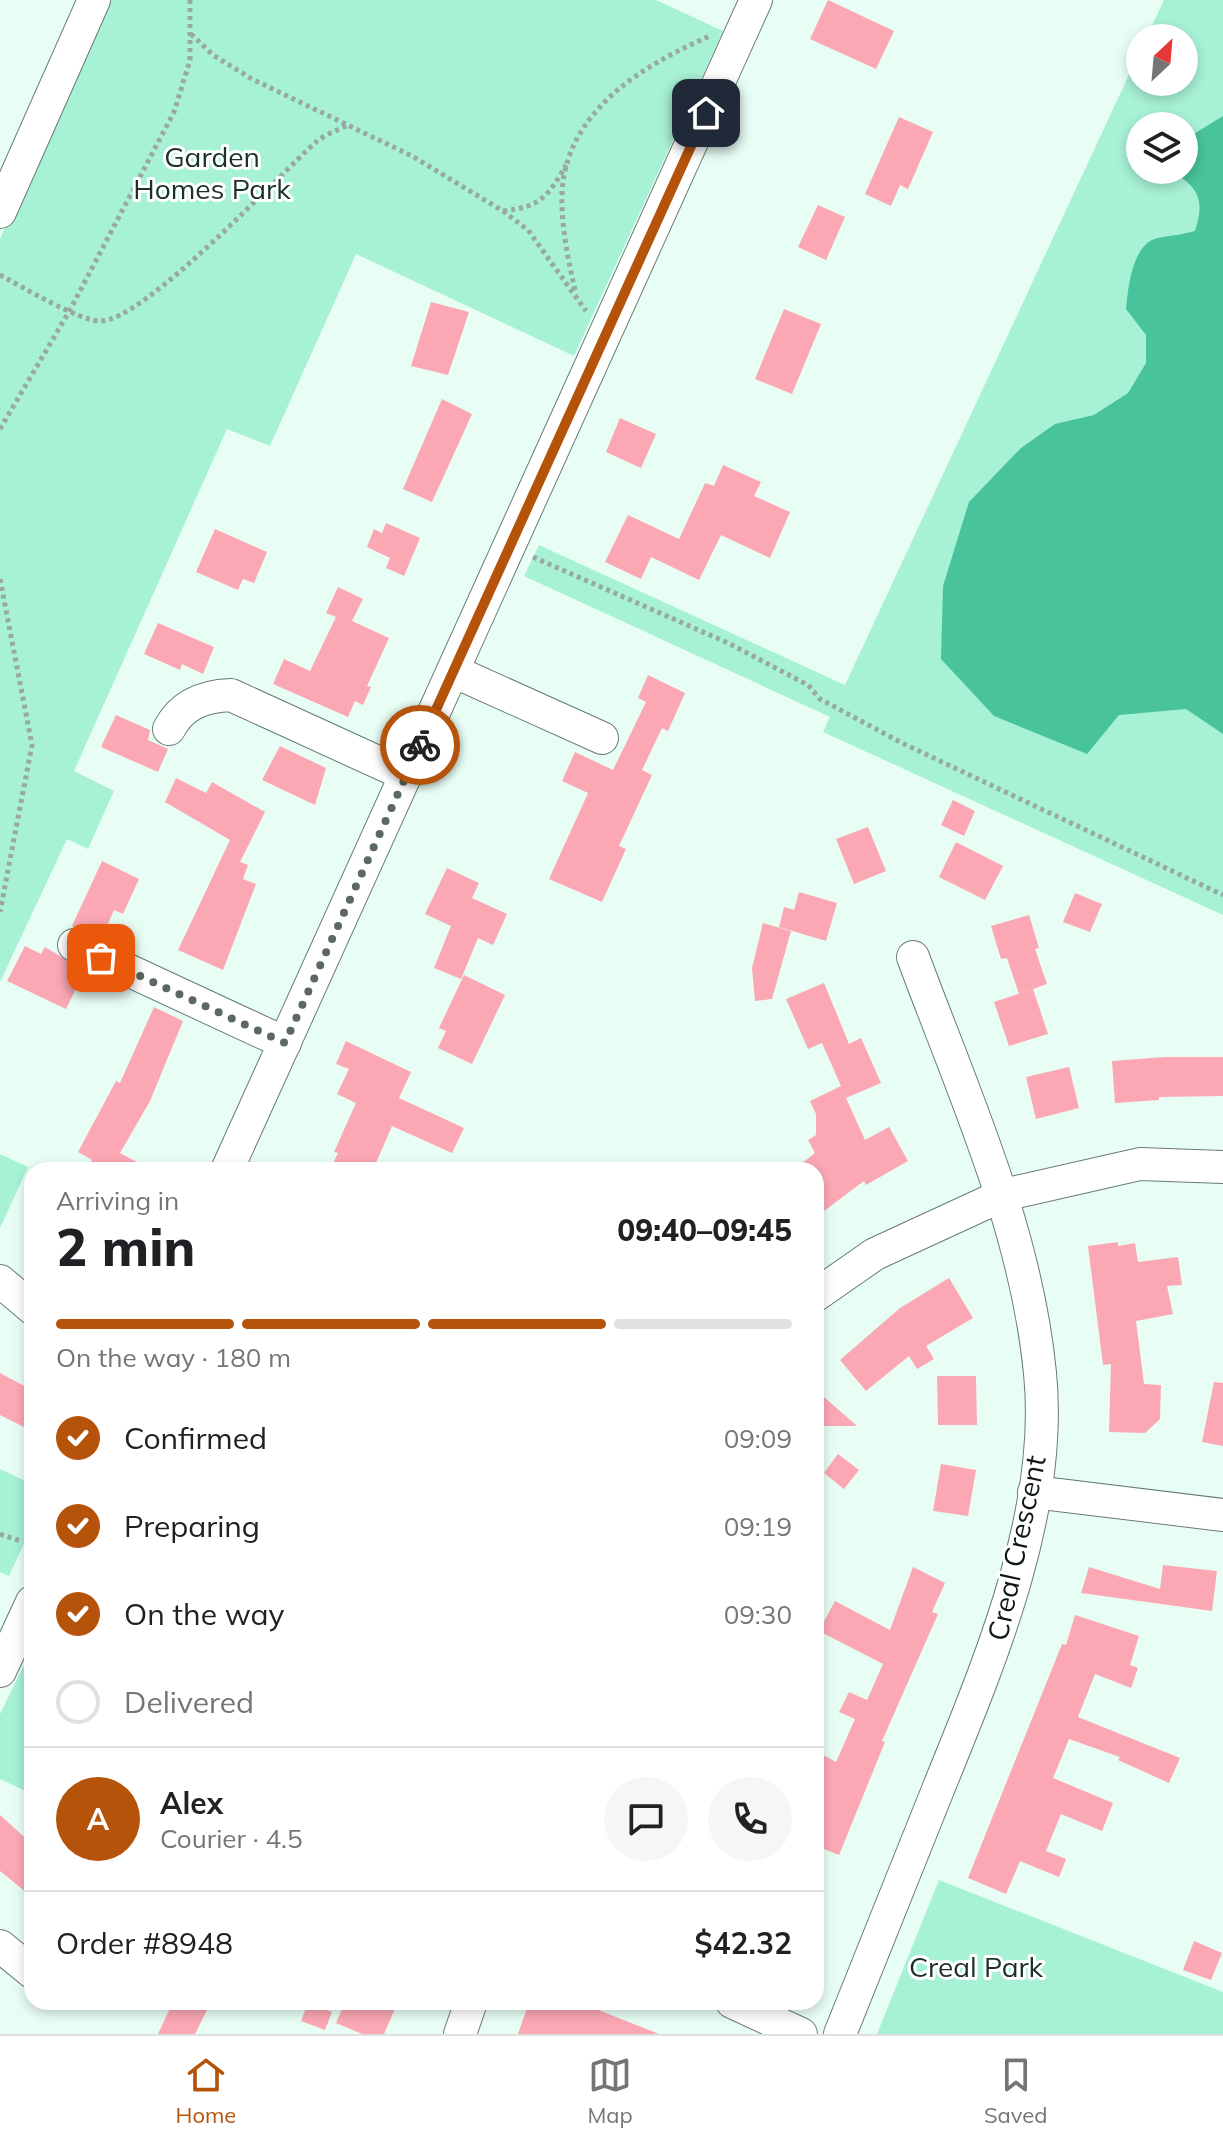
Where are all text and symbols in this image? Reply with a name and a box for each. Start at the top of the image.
north arrow [1126,24,1198,96]
map controls [1126,24,1198,184]
pin [672,79,740,147]
icon: home [684,91,728,135]
button: layers [1126,112,1198,184]
park label: Garden Homes Park [133,139,291,206]
courier [380,705,460,785]
icon: bike [398,723,442,767]
pin [67,924,135,992]
icon: bag [79,936,123,980]
text: Arriving in [56,1184,179,1217]
text: 09:40–09:45 [617,1211,792,1249]
text: 2 min [56,1214,195,1279]
text: On the way · 180 m [56,1341,291,1374]
icon: check [56,1416,100,1460]
text: Confirmed [124,1419,267,1457]
text: 09:09 [724,1422,792,1455]
street label: Creal Crescent [979,1452,1053,1644]
icon: check [56,1504,100,1548]
text: Preparing [124,1507,260,1545]
text: 09:19 [724,1510,792,1543]
icon: check [56,1592,100,1636]
text: On the way [124,1595,284,1633]
text: 09:30 [724,1598,792,1631]
text: Delivered [124,1683,254,1721]
button: chat [604,1777,688,1861]
button: phone [708,1777,792,1861]
text: Alex [160,1784,223,1822]
text: A [87,1800,109,1838]
text: Courier · 4.5 [160,1822,303,1855]
text: Order #8948 [56,1924,233,1962]
text: $42.32 [695,1924,792,1962]
park label: Creal Park [909,1949,1044,1984]
tab: Home [176,2053,236,2129]
tab: Map [587,2053,633,2129]
tab: Saved [984,2053,1047,2129]

